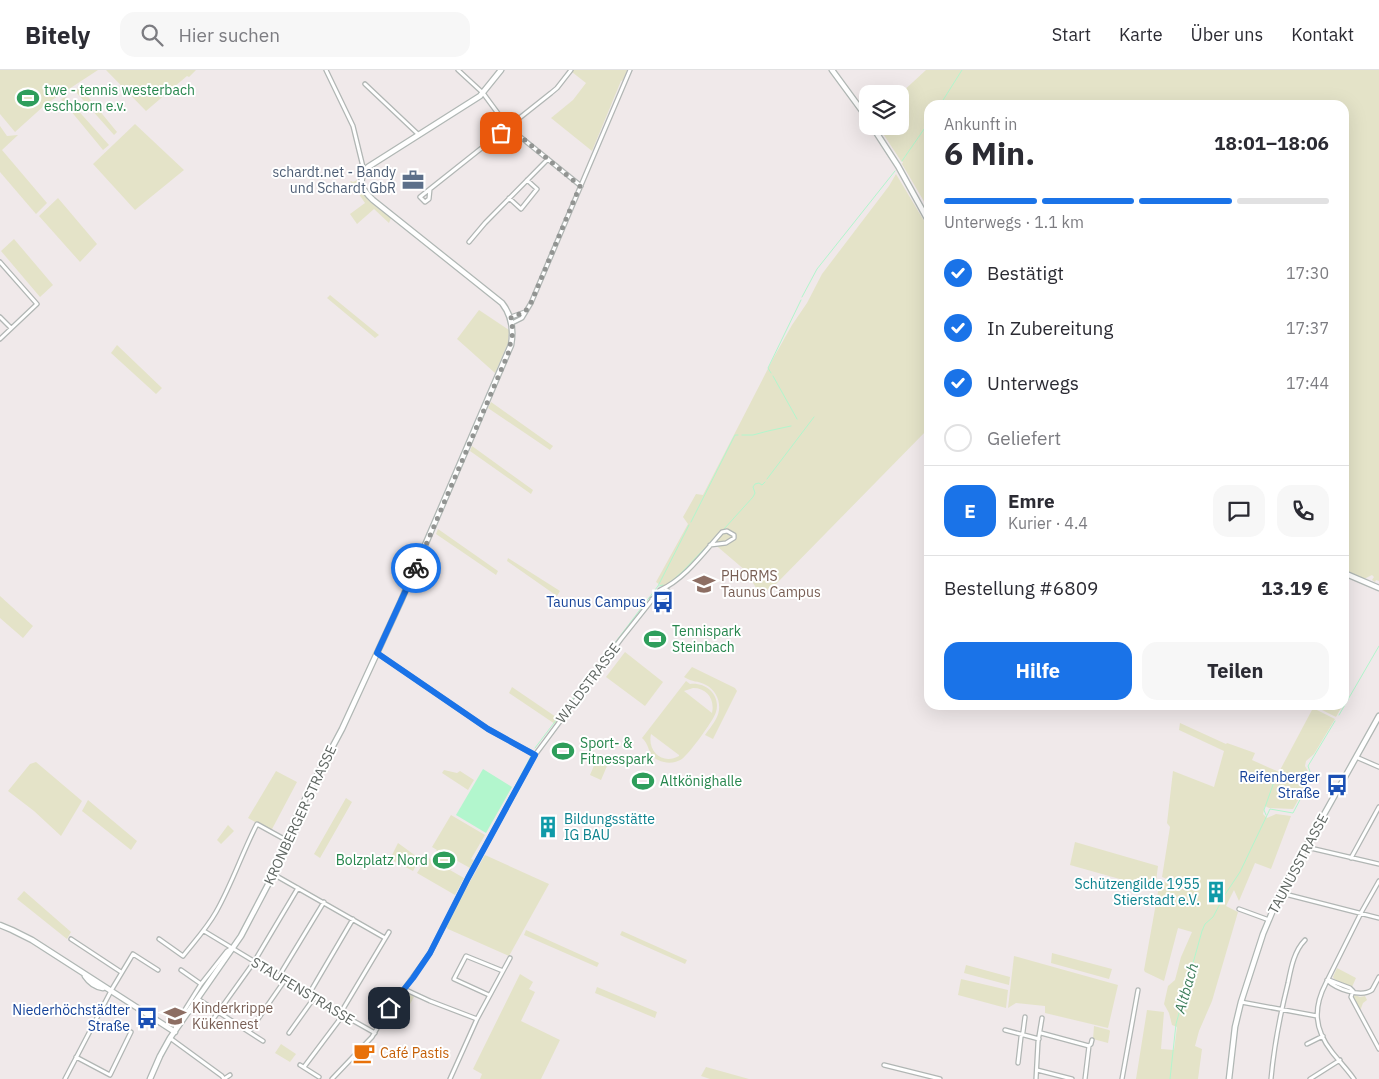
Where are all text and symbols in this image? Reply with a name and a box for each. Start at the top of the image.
search box [120,12,470,57]
text: Bitely [25,19,90,51]
icon: search [138,21,166,49]
text: Hier suchen [178,23,280,47]
text: Start [1052,23,1091,46]
text: Karte [1119,23,1163,46]
text: Über uns [1191,23,1263,46]
text: Kontakt [1291,23,1354,46]
place label: twe - tennis westerbach eschborn e.v. [44,81,195,115]
sports icon: twe - tennis westerbach eschborn e.v. [15,85,41,111]
map controls [859,85,909,135]
button: layers [859,85,909,135]
pin [480,112,522,154]
text: Ankunft in [944,114,1017,134]
icon: bag [487,119,515,147]
text: 18:01–18:06 [1214,131,1329,155]
text: 6 Min. [944,132,1035,174]
place label: schardt.net - Bandy und Schardt GbR [272,163,396,197]
office icon: schardt.net - Bandy und Schardt GbR [400,167,426,193]
text: Unterwegs · 1.1 km [944,212,1084,232]
icon: check [944,259,972,287]
text: Bestätigt [987,261,1064,285]
text: 17:30 [1286,263,1329,283]
icon: check [944,314,972,342]
text: In Zubereitung [987,316,1113,340]
text: 17:37 [1286,318,1329,338]
icon: check [944,369,972,397]
text: Unterwegs [987,371,1079,395]
text: 17:44 [1286,373,1329,393]
text: Geliefert [987,426,1061,450]
button: chat [1213,485,1265,537]
button: phone [1277,485,1329,537]
text: Emre [1008,489,1055,513]
text: E [964,499,976,523]
text: Kurier · 4.4 [1008,513,1088,533]
courier [391,543,441,593]
icon: bike [402,554,430,582]
place label: PHORMS Taunus Campus [721,567,821,601]
school or university icon: PHORMS Taunus Campus [691,571,717,597]
text: Bestellung #6809 [944,576,1098,600]
text: 13.19 € [1261,576,1329,600]
bus stop icon: Taunus Campus [650,589,676,615]
place label: Taunus Campus [546,593,646,611]
place label: Tennispark Steinbach [672,622,742,656]
sports icon: Tennispark Steinbach [642,626,668,652]
street label: WALDSTRASSE [552,639,624,727]
button: Hilfe [944,642,1132,700]
button: Teilen [1142,642,1329,700]
place label: Sport- & Fitnesspark [580,734,654,768]
sports icon: Sport- & Fitnesspark [550,738,576,764]
street label: KRONBERGER STRASSE [260,742,340,888]
sports icon: Altkönighalle [630,768,656,794]
place label: Reifenberger Straße [1239,768,1320,802]
place label: Altkönighalle [660,772,742,790]
bus stop icon: Reifenberger Straße [1324,772,1350,798]
place label: Bildungsstätte IG BAU [564,810,655,844]
street label: TAUNUSSTRASSE [1264,811,1332,917]
building icon: Bildungsstätte IG BAU [535,814,561,840]
sports icon: Bolzplatz Nord [431,847,457,873]
place label: Bolzplatz Nord [336,851,428,869]
place label: Schützengilde 1955 Stierstadt e.V. [1075,875,1200,909]
building icon: Schützengilde 1955 Stierstadt e.V. [1203,879,1229,905]
street label: STAUFENSTRASSE [248,953,358,1029]
water label: Altbach [1170,961,1202,1016]
pin [368,987,410,1029]
icon: home [375,994,403,1022]
place label: Kinderkrippe Kükennest [192,999,274,1033]
place label: Niederhöchstädter Straße [12,1001,130,1035]
school or university icon: Kinderkrippe Kükennest [162,1003,188,1029]
bus stop icon: Niederhöchstädter Straße [134,1005,160,1031]
cafe icon: Café Pastis [351,1040,377,1066]
place label: Café Pastis [380,1044,450,1062]

